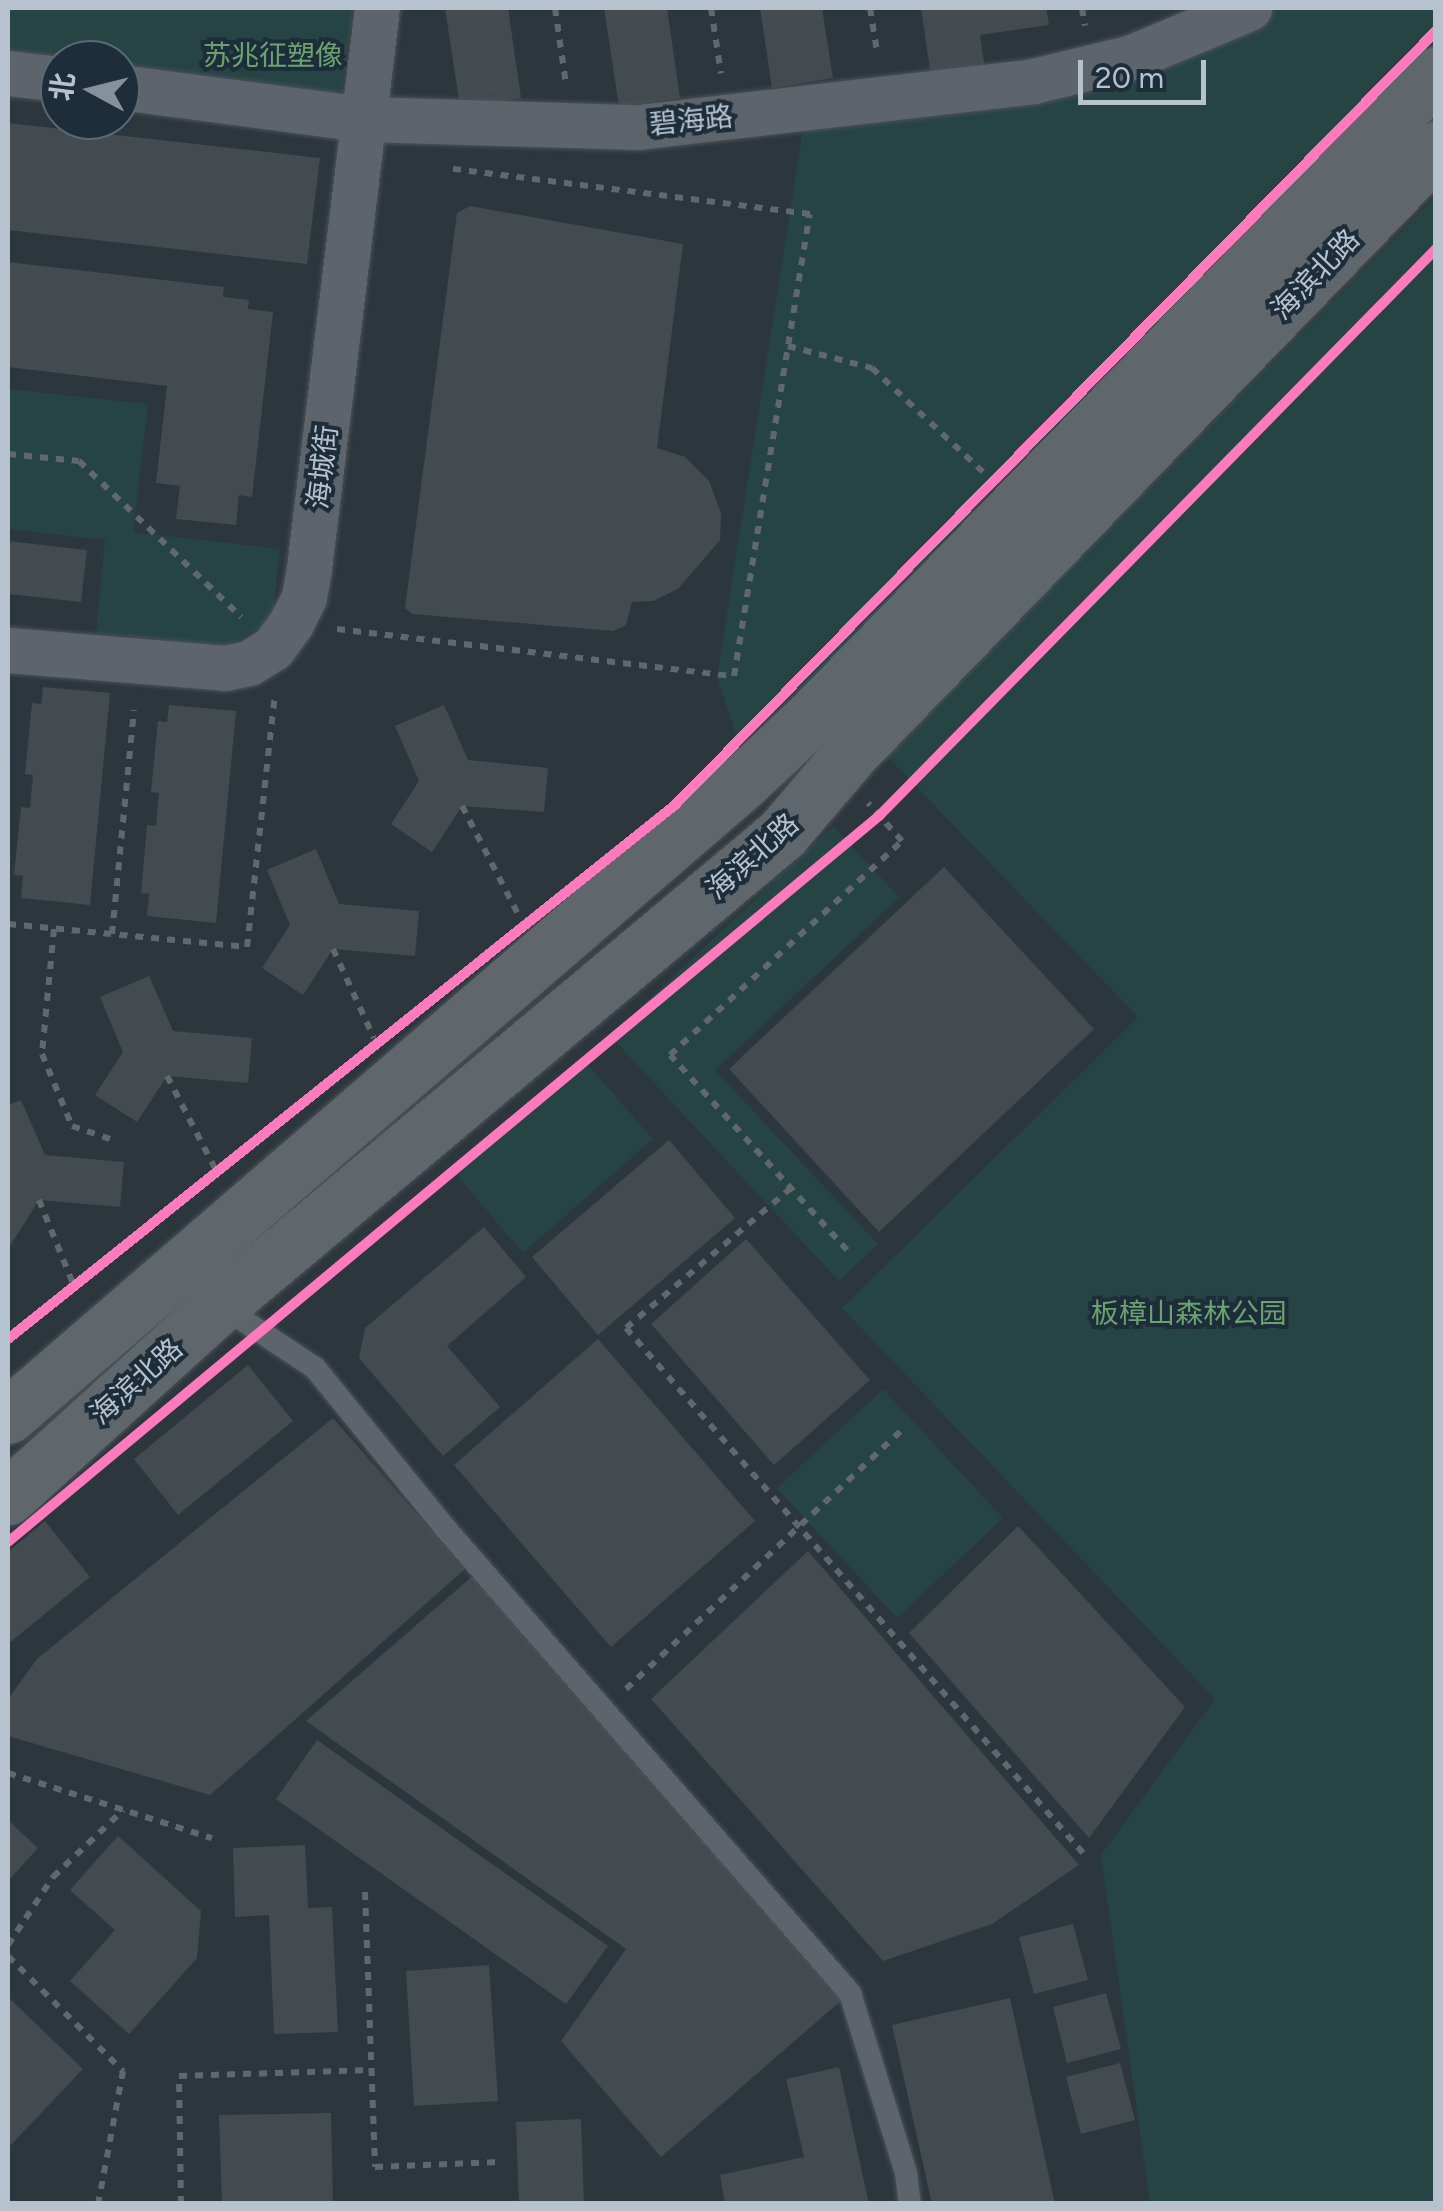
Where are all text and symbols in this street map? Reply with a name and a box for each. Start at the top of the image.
park label: 苏兆征塑像 [203,38,343,72]
north arrow [40,40,140,140]
scale bar [1083,40,1210,102]
text: 20 m [1095,59,1164,96]
text: 北 [44,71,81,103]
street label: 碧海路 [647,99,735,141]
street label: 海滨北路 [1264,222,1366,326]
street label: 海城街 [300,423,344,511]
street label: 海滨北路 [699,806,805,906]
park label: 板樟山森林公园 [1091,1296,1287,1330]
street label: 海滨北路 [83,1331,189,1431]

